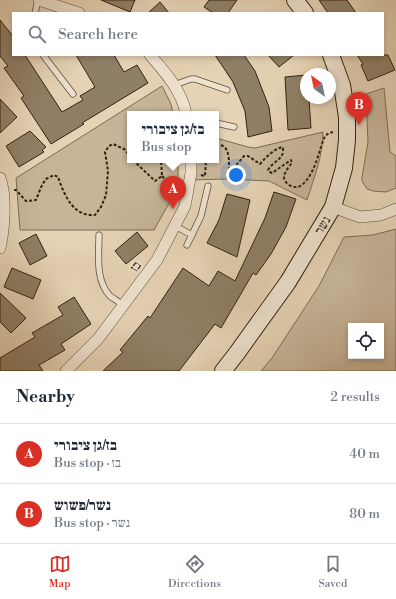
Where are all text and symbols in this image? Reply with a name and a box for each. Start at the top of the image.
search box [12,12,384,56]
icon: search [26,23,48,45]
text: Search here [58,25,138,44]
north arrow [300,68,336,104]
pin: B [346,92,372,125]
popup [127,111,219,163]
text: בז/גן ציבורי [141,120,205,139]
text: Bus stop [141,139,191,155]
your location [226,165,246,185]
pin: A [160,176,186,209]
street label: נשר [311,213,334,238]
street label: בז [127,258,145,275]
map controls [348,323,384,359]
button: locate [348,323,384,359]
text: Nearby [16,386,75,408]
text: 2 results [331,389,380,405]
text: בז/גן ציבורי [54,436,117,455]
text: A [24,446,34,462]
text: 40 m [350,446,380,462]
text: Bus stop · בז [54,455,121,471]
text: נשר/פשוש [54,496,111,515]
text: B [24,506,34,522]
text: 80 m [349,506,380,522]
text: Bus stop · נשר [54,515,130,531]
tab: Map [49,553,71,591]
tab: Directions [168,553,221,591]
tab: Saved [318,553,347,591]

